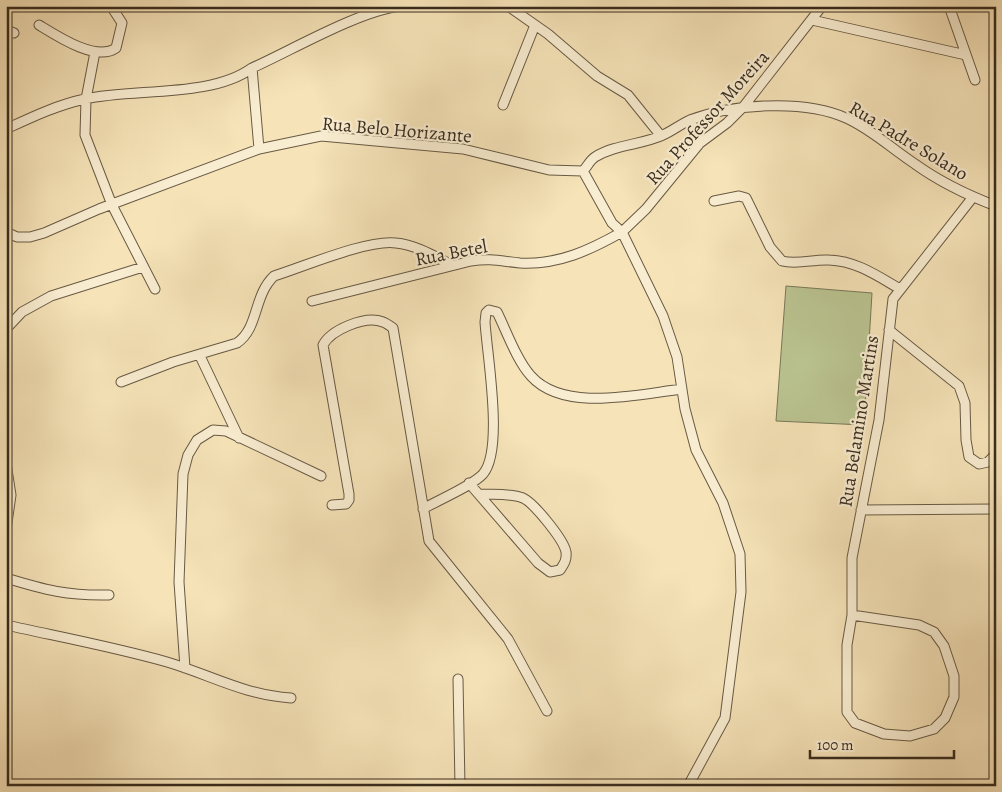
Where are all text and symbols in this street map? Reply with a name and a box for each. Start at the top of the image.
street label: Rua Professor Moreira [640,45,775,191]
street label: Rua Padre Solano [844,95,973,187]
street label: Rua Belo Horizante [321,110,473,149]
street label: Rua Betel [413,233,490,273]
street label: Rua Belamino Martins [833,333,885,509]
scale bar [810,727,953,759]
text: 100 m [817,735,854,755]

